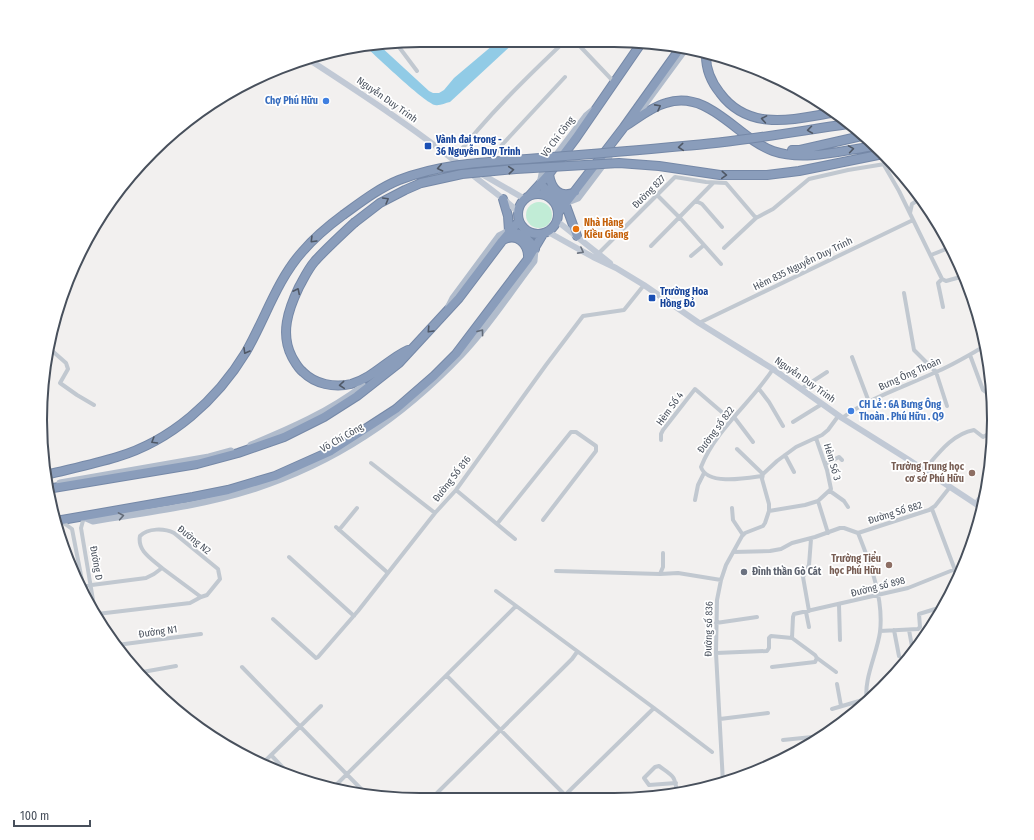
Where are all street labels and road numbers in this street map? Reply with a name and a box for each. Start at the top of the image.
street label: Nguyễn Duy Trinh [354,74,420,125]
street label: Võ Chí Công [538,114,577,160]
street label: Đường 827 [630,173,668,211]
street label: Hẻm 835 Nguyễn Duy Trinh [751,234,855,293]
street label: Bưng Ông Thoàn [876,353,943,393]
street label: Nguyễn Duy Trinh [772,354,838,405]
street label: Hèm Số 4 [653,389,686,428]
street label: Đường số 822 [694,403,737,456]
street label: Võ Chí Công [318,420,366,455]
street label: Hèm Số 3 [821,442,844,482]
street label: Đường Số 816 [430,453,474,504]
street label: Đường Số 882 [866,498,924,527]
street label: Đường N2 [175,523,214,557]
street label: Đường D [87,545,105,581]
street label: Đường số 898 [849,573,906,600]
street label: Đường số 836 [702,601,715,657]
street label: Đường N1 [138,623,178,641]

